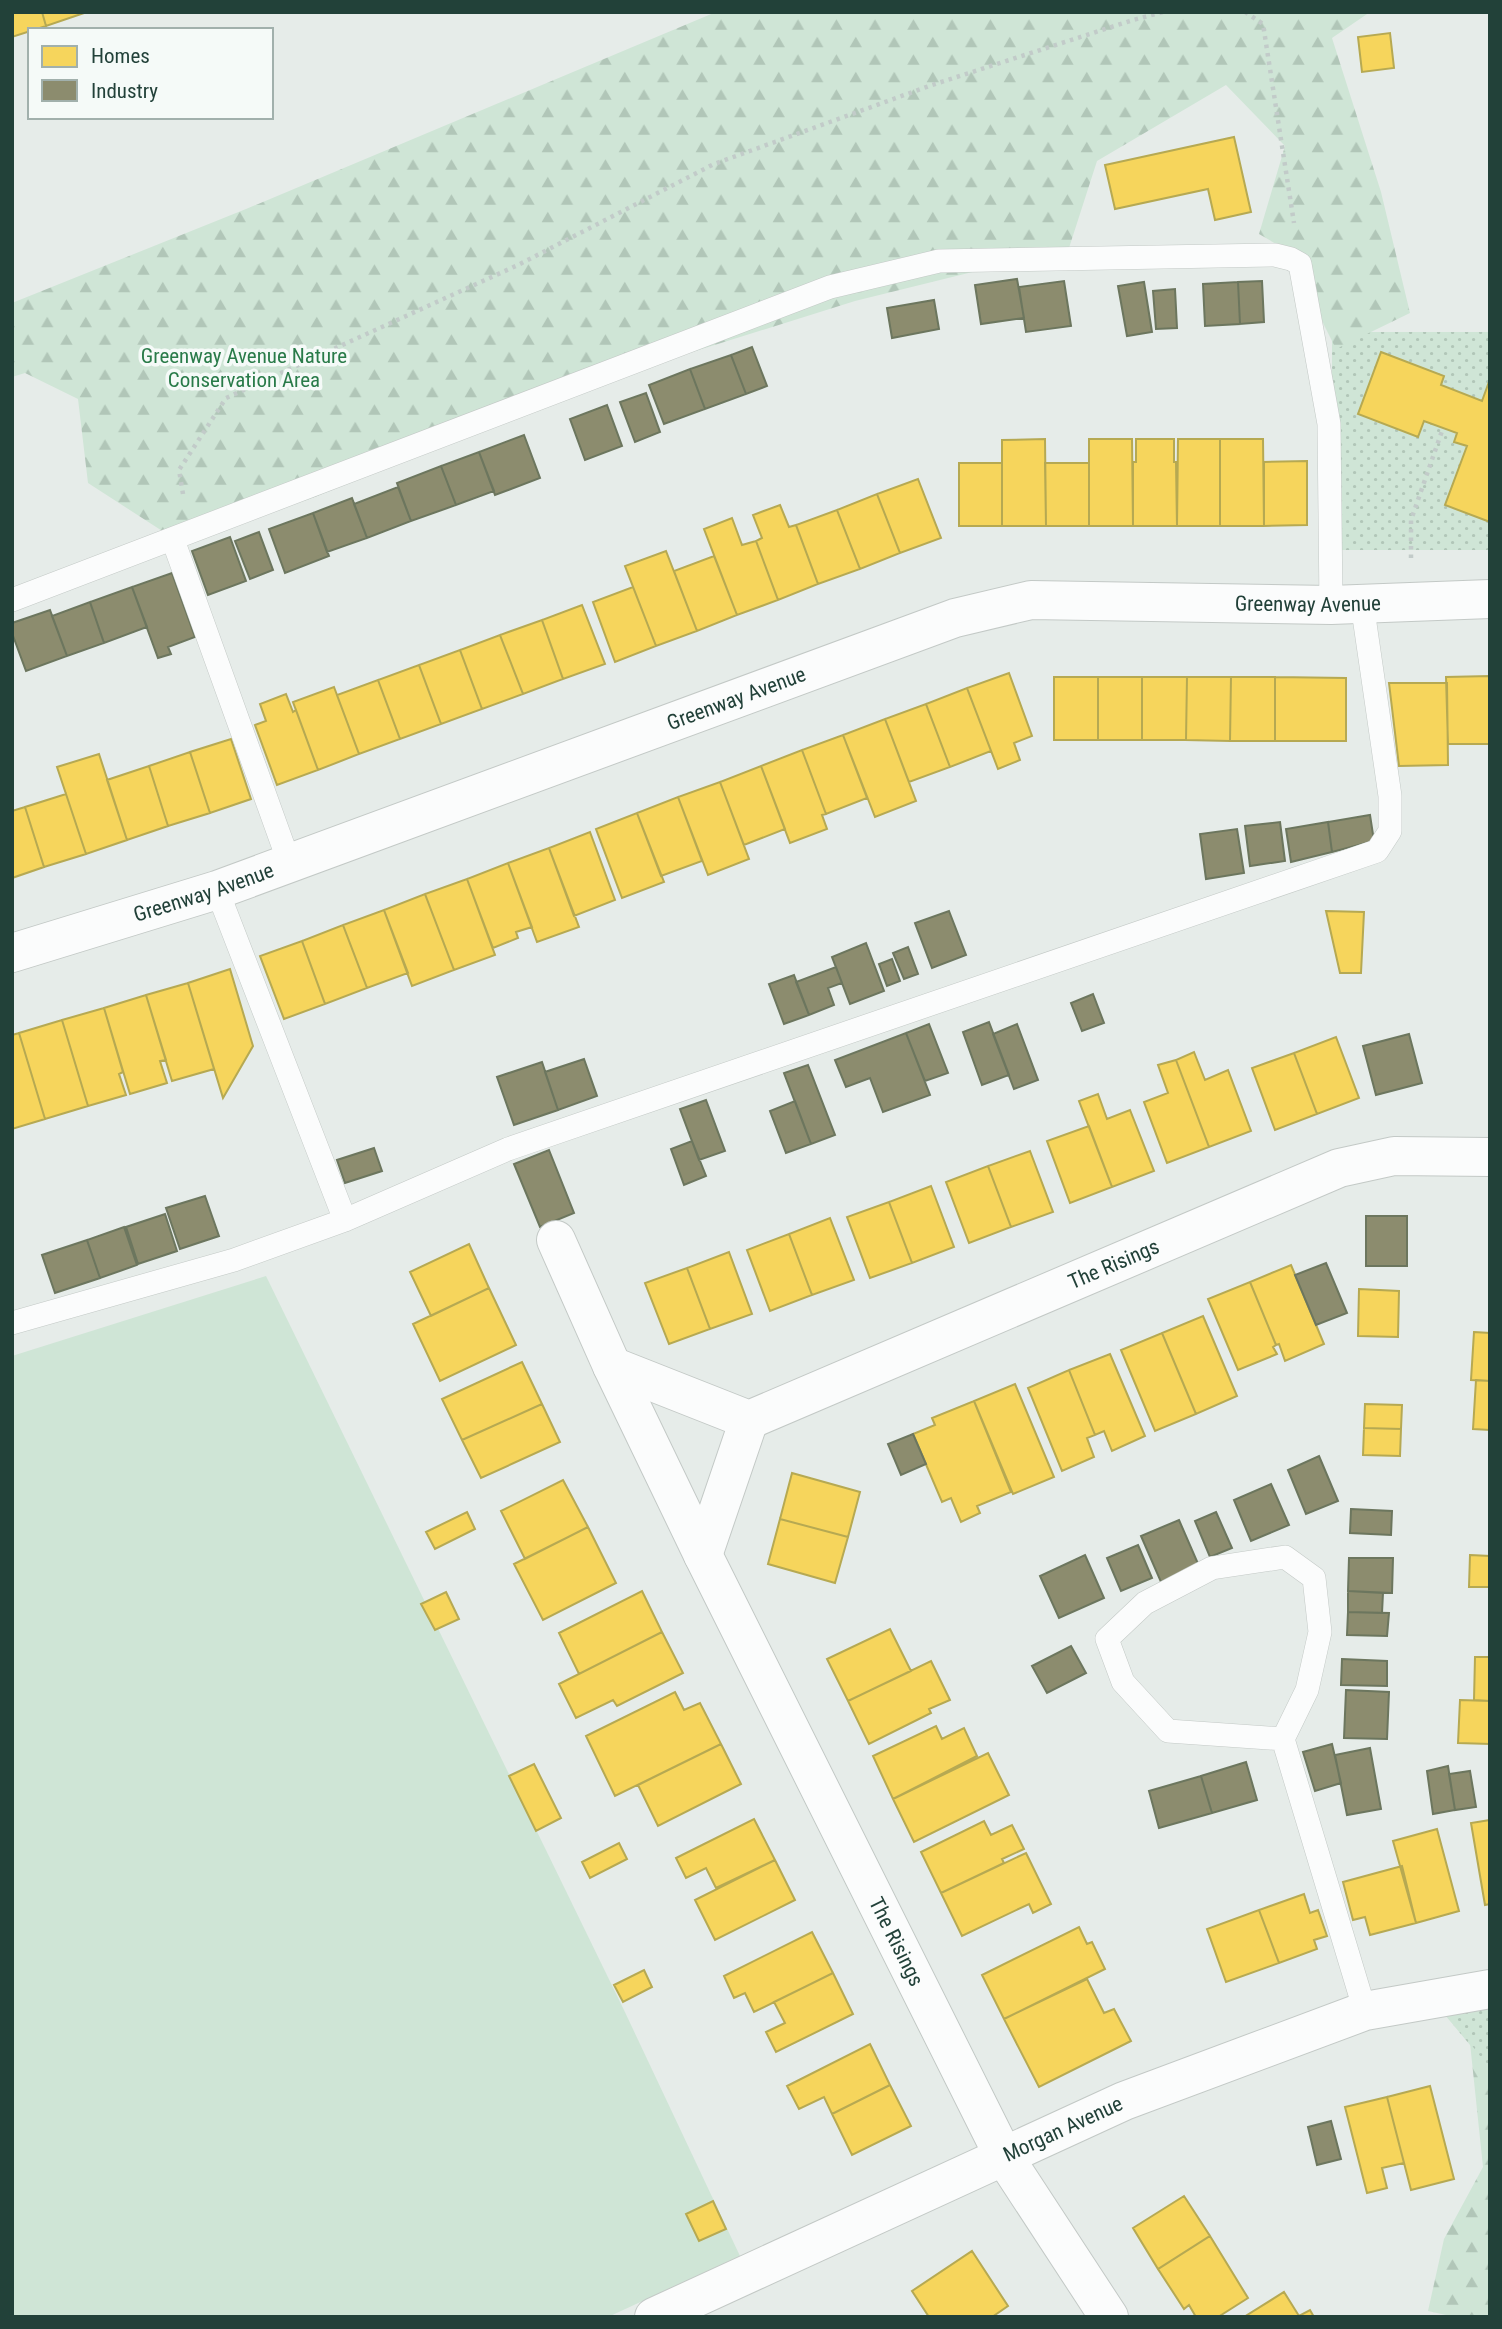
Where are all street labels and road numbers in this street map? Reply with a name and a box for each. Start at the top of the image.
street label: Greenway Avenue [1235,591,1382,617]
street label: Greenway Avenue [664,662,809,735]
street label: Greenway Avenue [131,858,277,927]
street label: The Risings [1065,1234,1163,1294]
street label: The Risings [864,1893,929,1990]
street label: Morgan Avenue [999,2091,1126,2167]

